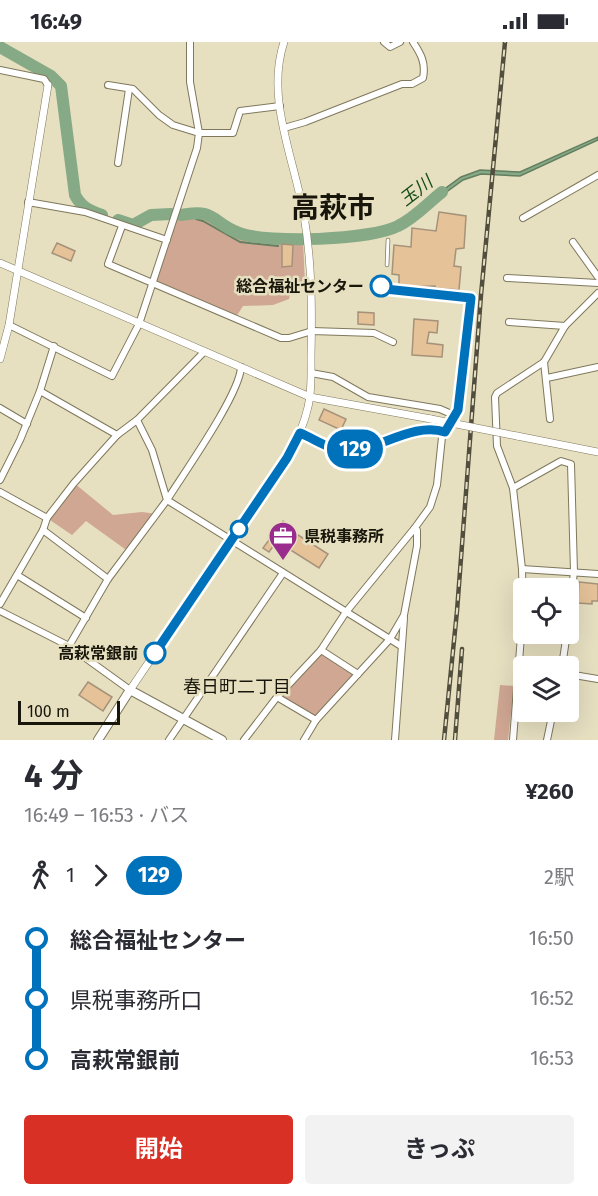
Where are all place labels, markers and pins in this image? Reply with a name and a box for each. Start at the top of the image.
marker: 総合福祉センター [370,275,392,297]
place label: 総合福祉センター [236,277,364,296]
unlabelled marker [230,520,248,538]
office icon: 県税事務所 [267,520,299,562]
place label: 県税事務所 [304,527,384,546]
marker: 高萩常銀前 [144,642,166,664]
place label: 高萩常銀前 [58,644,138,663]

